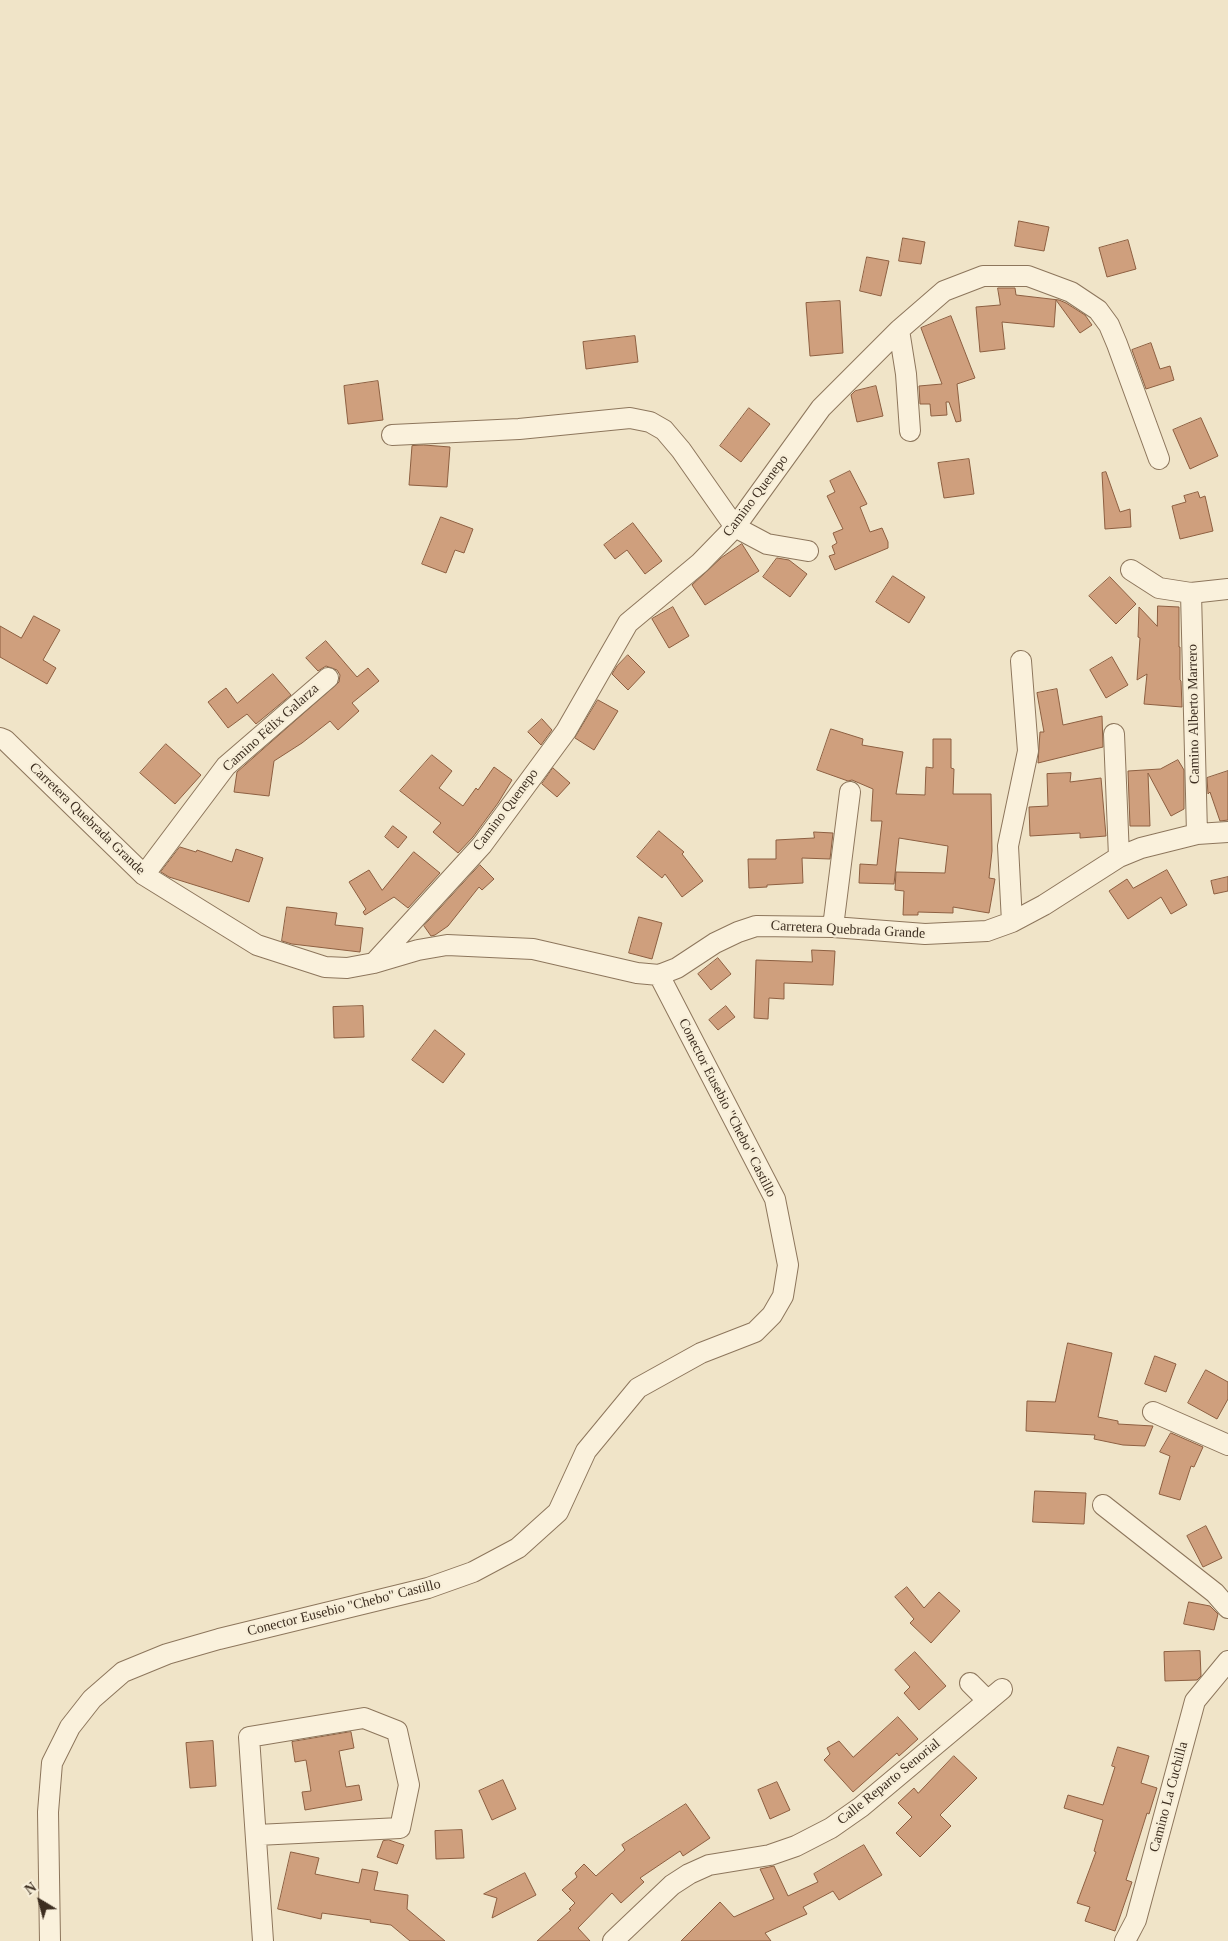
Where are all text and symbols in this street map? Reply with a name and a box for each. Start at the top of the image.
street label: Camino Quenepo [720,452,792,540]
street label: Camino Alberto Marrero [1184,644,1204,784]
street label: Camino Félix Galarza [219,680,323,776]
street label: Carretera Quebrada Grande [26,759,148,879]
street label: Camino Quenepo [470,766,542,854]
street label: Carretera Quebrada Grande [770,918,926,942]
street label: Conector Eusebio "Chebo" Castillo [674,1016,780,1200]
street label: Conector Eusebio "Chebo" Castillo [246,1576,442,1640]
street label: Calle Reparto Senorial [834,1735,944,1829]
street label: Camino La Cuchilla [1146,1740,1192,1854]
north arrow [15,1876,65,1926]
text: N [22,1880,39,1898]

